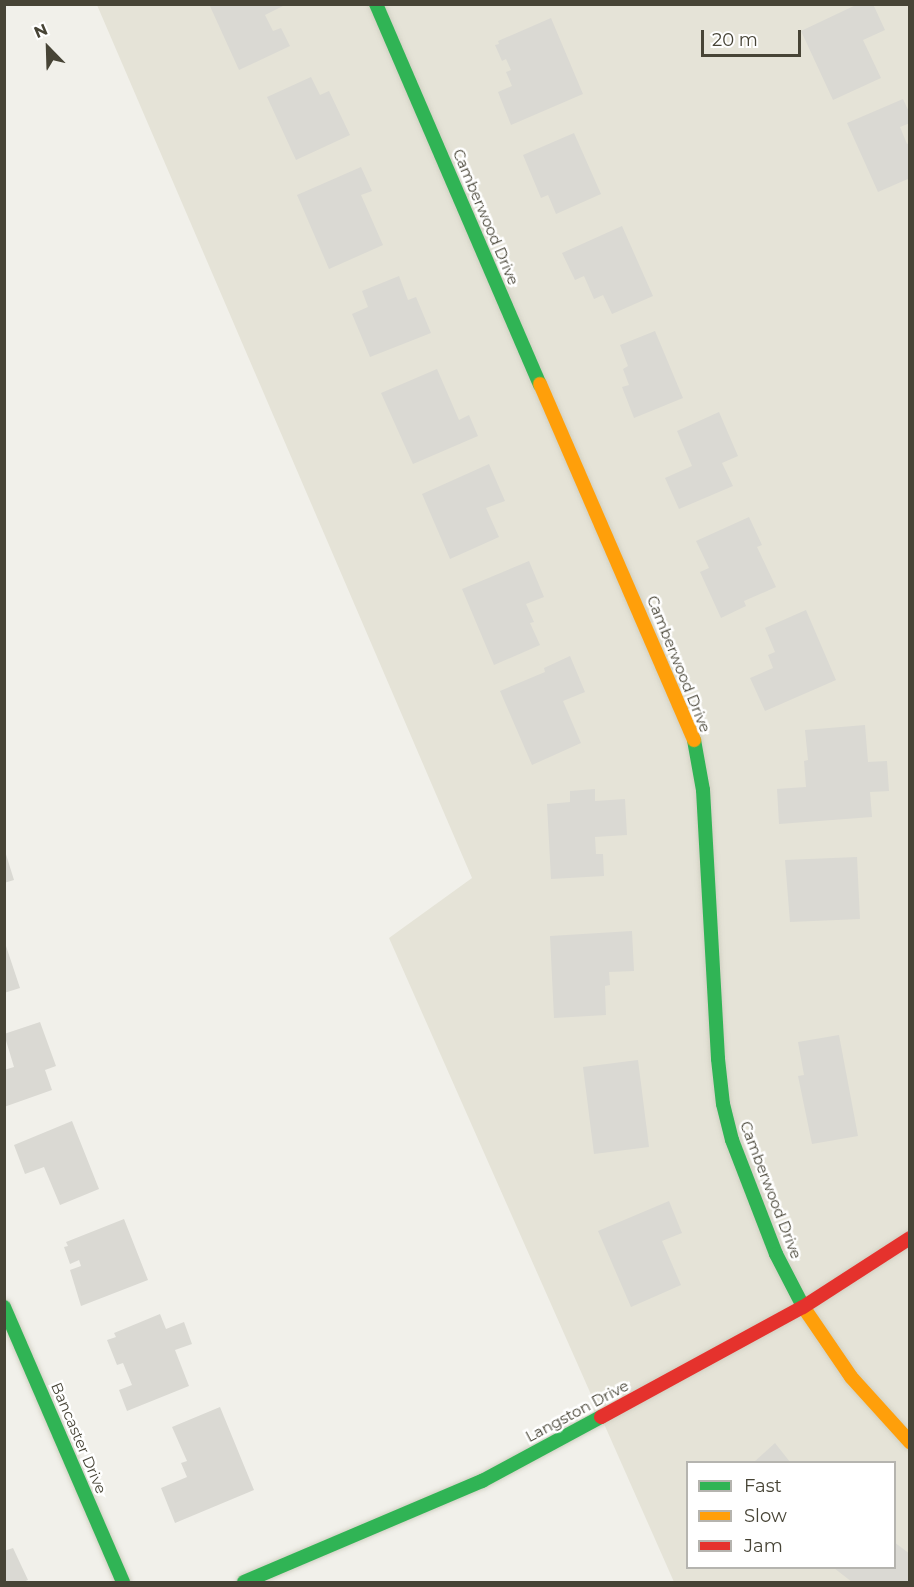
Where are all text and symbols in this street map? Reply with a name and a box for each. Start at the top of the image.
north arrow [18,18,78,78]
scale bar [704,18,804,56]
text: N [31,20,50,42]
text: 20 m [712,29,758,51]
street label: Camberwood Drive [449,146,523,288]
street label: Camberwood Drive [643,593,715,735]
street label: Camberwood Drive [736,1119,806,1261]
street label: Langston Drive [522,1376,632,1446]
street label: Bancaster Drive [47,1380,111,1496]
legend [686,1461,896,1569]
text: Fast [744,1475,782,1497]
text: Slow [744,1505,787,1527]
text: Jam [744,1535,783,1557]

